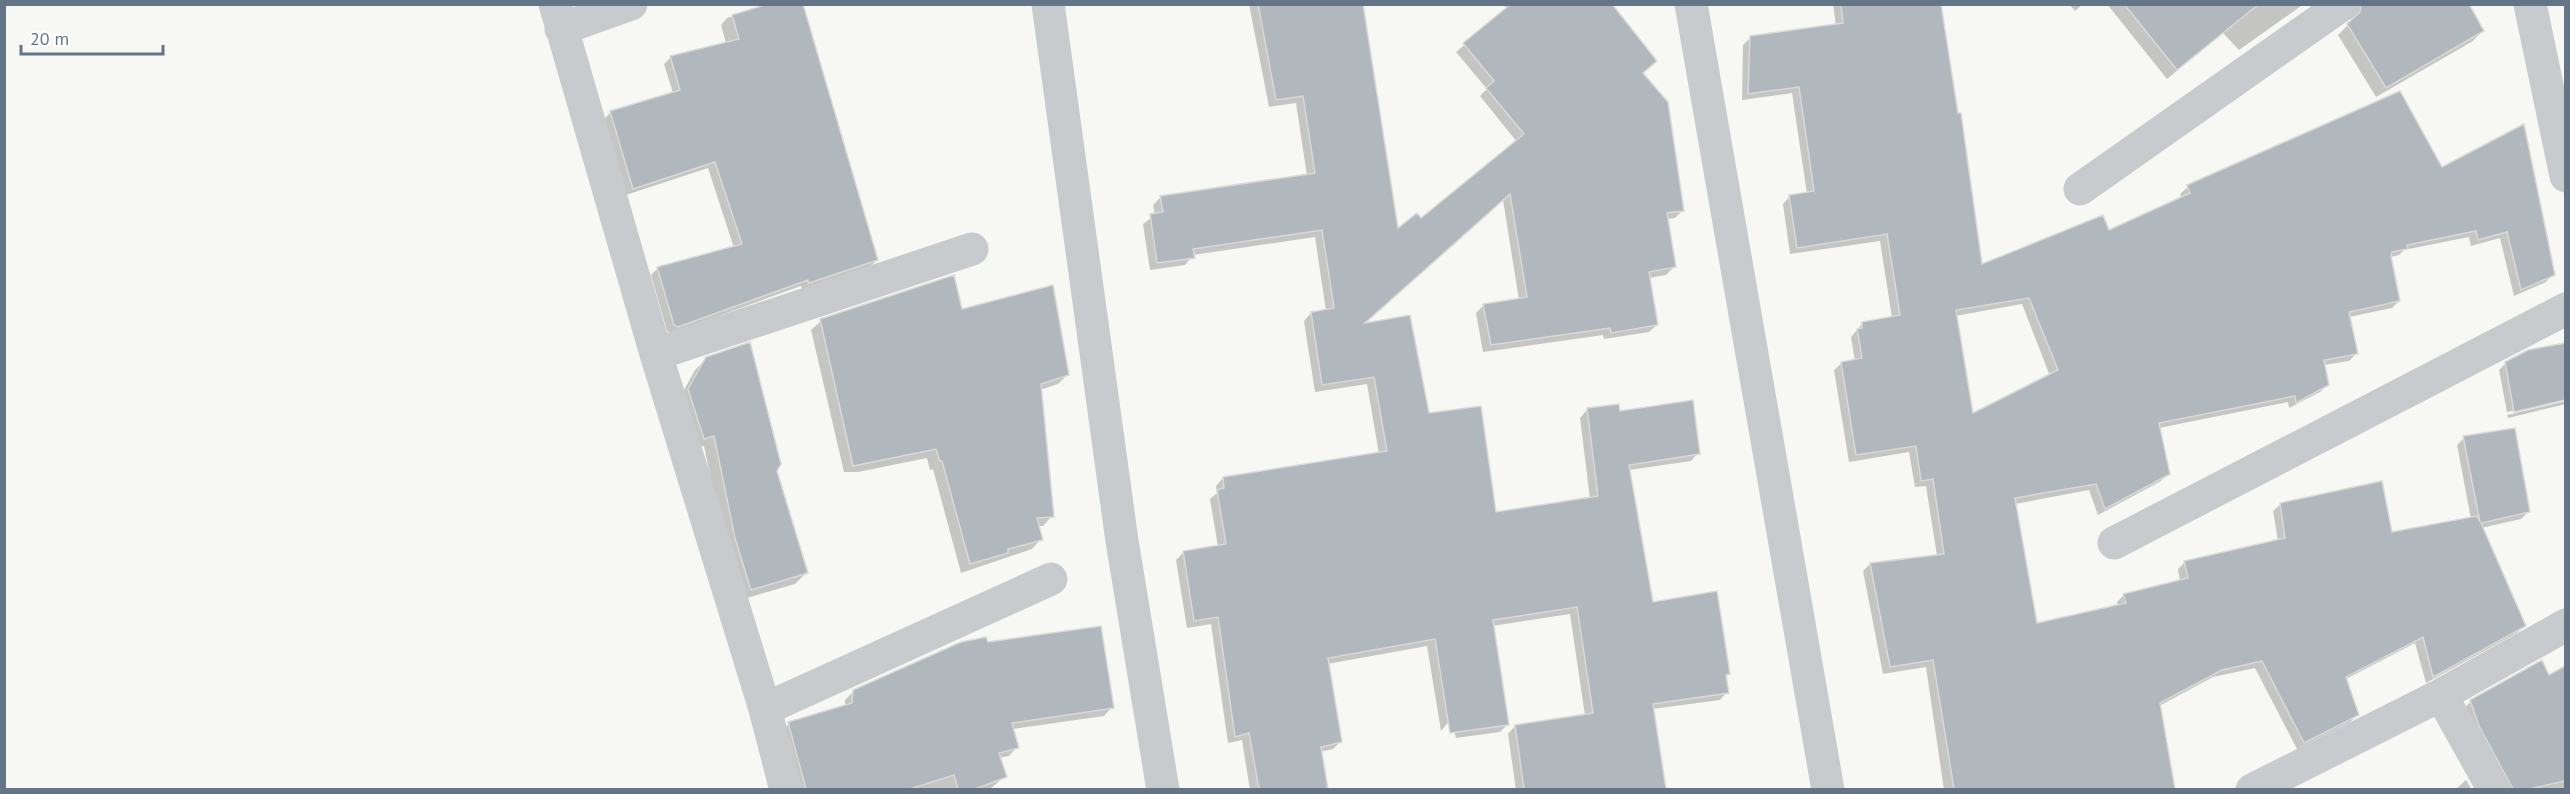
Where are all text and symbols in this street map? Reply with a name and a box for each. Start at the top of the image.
scale bar [21,18,164,56]
text: 20 m [30,27,69,50]

